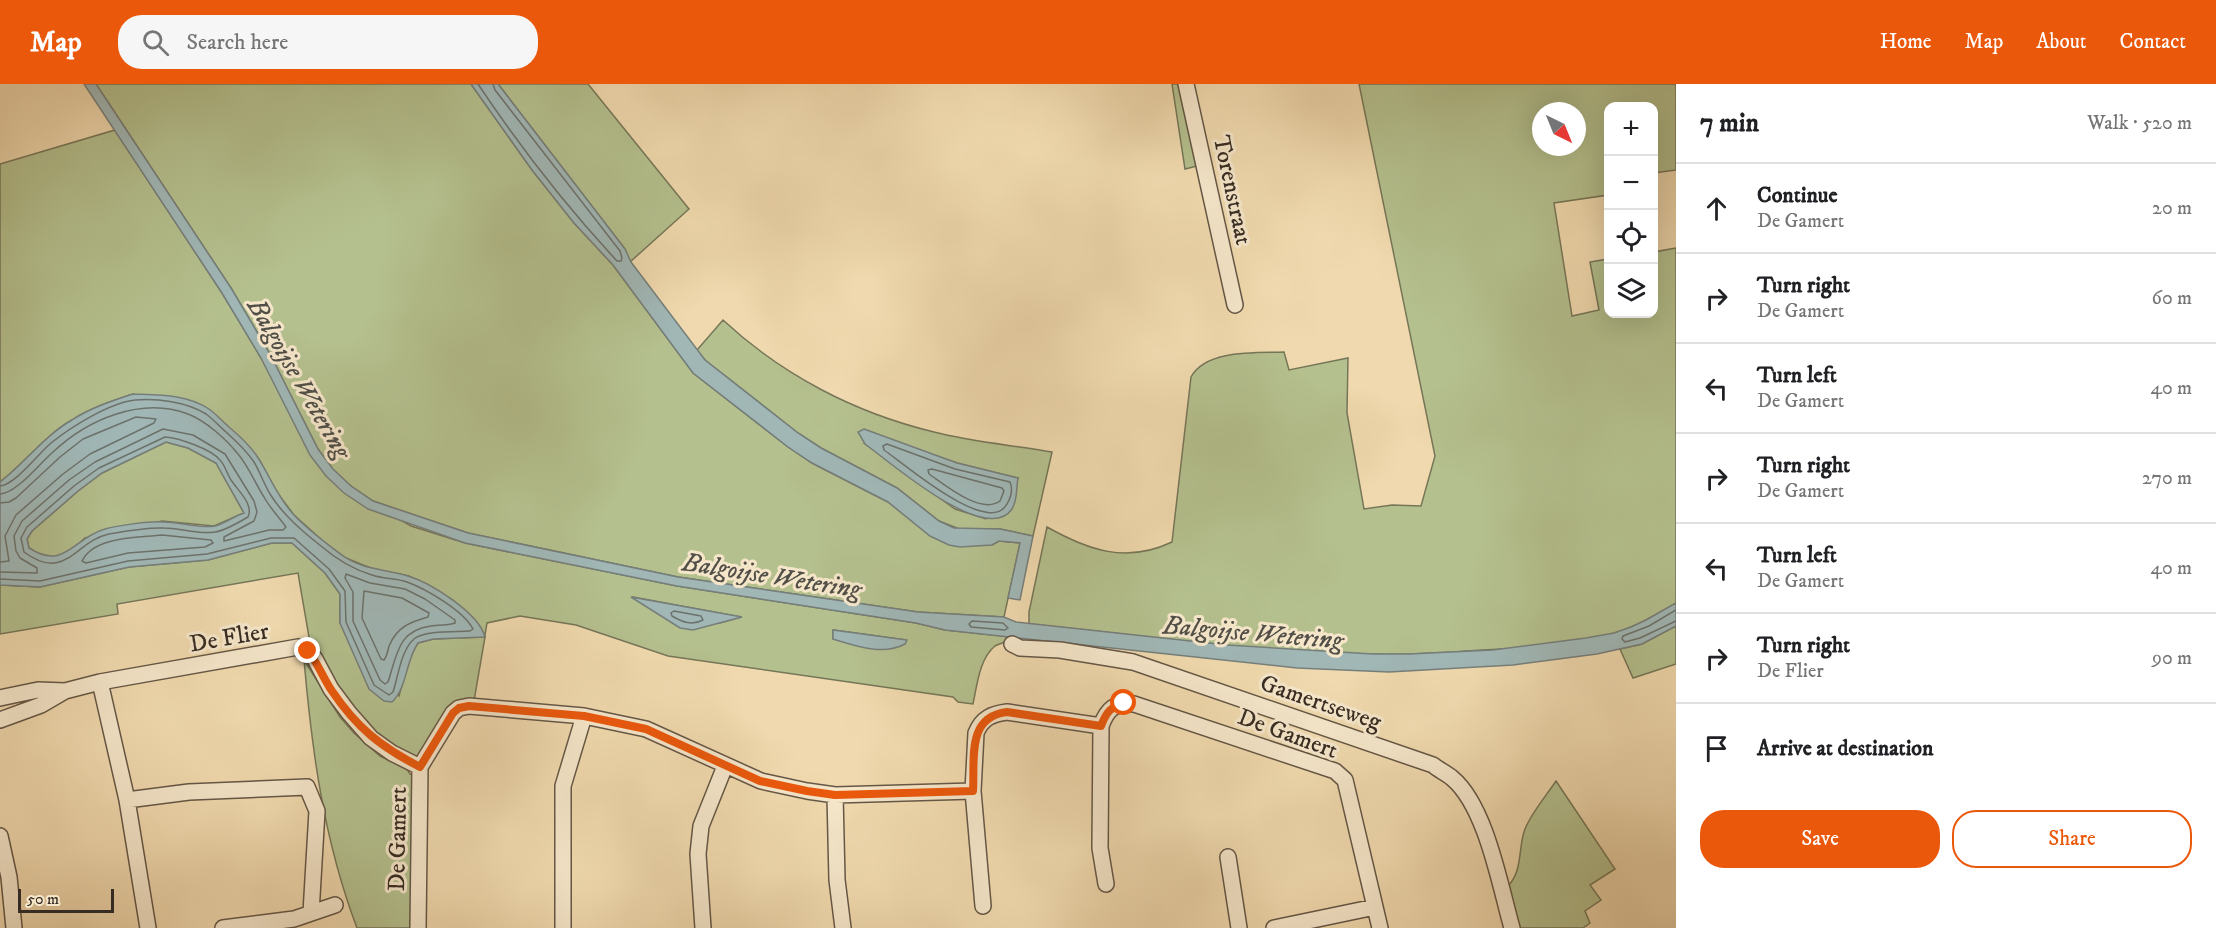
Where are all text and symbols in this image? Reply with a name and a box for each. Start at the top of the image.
search box [118,15,538,69]
text: Map [30,25,82,60]
icon: search [139,26,172,59]
text: Search here [187,29,288,56]
text: Home [1880,29,1932,55]
text: Map [1965,29,2003,55]
text: About [2036,29,2087,55]
text: Contact [2120,29,2186,55]
north arrow [1532,102,1586,156]
map controls [1604,102,1658,318]
button: + [1604,102,1658,156]
text: 7 min [1700,107,1759,140]
text: Walk · 520 m [2087,111,2192,136]
street label: Torenstraat [1206,133,1258,248]
button: − [1604,156,1658,210]
text: Continue [1757,182,1838,209]
icon: ahead [1700,192,1733,225]
text: 20 m [2152,196,2192,221]
text: De Gamert [1757,209,1844,234]
button: locate [1604,210,1658,264]
button: layers [1604,264,1658,318]
text: Turn right [1757,272,1850,299]
icon: right [1700,282,1733,315]
text: 60 m [2152,286,2192,311]
water label: Balgoijse Wetering [239,292,359,467]
text: De Gamert [1757,299,1844,324]
text: Turn left [1757,362,1837,389]
icon: left [1700,372,1733,405]
text: 40 m [2150,376,2192,401]
text: De Gamert [1757,389,1844,414]
text: Turn right [1757,452,1850,479]
icon: right [1700,462,1733,495]
text: 270 m [2142,466,2192,491]
text: De Gamert [1757,479,1844,504]
text: Turn left [1757,542,1837,569]
water label: Balgoijse Wetering [679,546,866,607]
icon: left [1700,552,1733,585]
text: 40 m [2150,556,2192,581]
text: De Gamert [1757,569,1844,594]
water label: Balgoijse Wetering [1161,609,1346,658]
street label: De Flier [187,616,271,660]
text: Turn right [1757,632,1850,659]
route end [294,637,320,663]
icon: right [1700,642,1733,675]
text: 90 m [2152,646,2192,671]
text: De Flier [1757,659,1824,684]
street label: Gamertseweg [1256,668,1386,738]
route start [1110,689,1136,715]
street label: De Gamert [1233,702,1342,766]
icon: arrive [1700,732,1733,765]
text: Arrive at destination [1757,735,1934,762]
street label: De Gamert [382,786,414,891]
button: Save [1700,810,1940,868]
button: Share [1952,810,2192,868]
scale bar [18,886,114,914]
text: 50 m [27,889,59,909]

